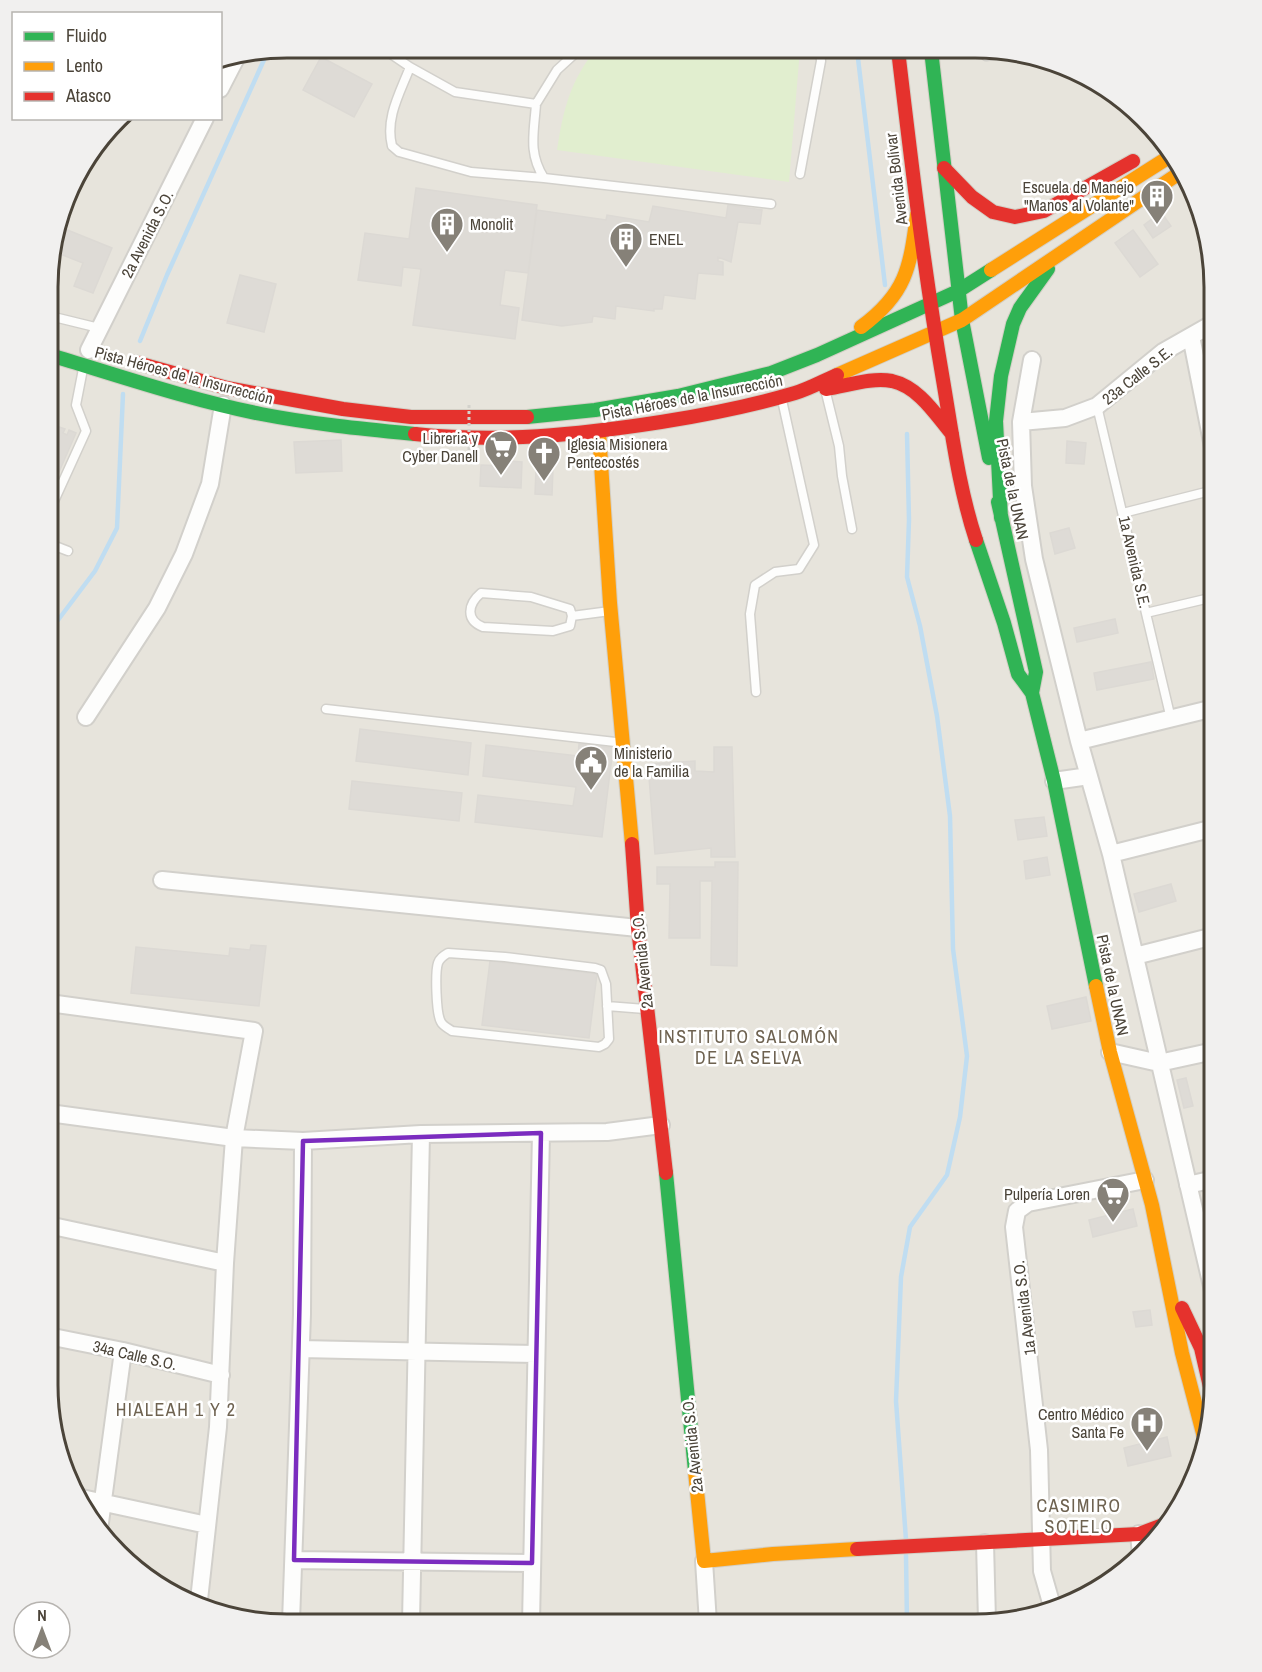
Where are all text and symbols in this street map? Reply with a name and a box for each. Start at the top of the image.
legend [12,12,222,120]
text: Fluido [66,23,107,48]
text: Lento [66,53,103,78]
text: Atasco [65,83,111,108]
street label: Avenida Bolívar [879,131,913,227]
place label: Escuela de Manejo "Manos al Volante" [1022,176,1134,216]
building icon: Escuela de Manejo "Manos al Volante" [1139,178,1175,225]
street label: 2a Avenida S.O. [116,187,178,281]
building icon: Monolit [429,206,465,253]
place label: Monolit [470,213,513,235]
building icon: ENEL [608,221,644,268]
place label: ENEL [649,228,684,250]
street label: Pista Héroes de la Insurrección [92,341,276,409]
street label: 23a Calle S.E. [1097,341,1177,409]
street label: Pista Héroes de la Insurrección [600,369,784,425]
place label: Libreria y Cyber Danell [402,427,478,467]
supermarket icon: Libreria y Cyber Danell [483,429,519,476]
place label: Iglesia Misionera Pentecostés [567,433,668,473]
church icon: Iglesia Misionera Pentecostés [526,435,562,482]
street label: Pista de la UNAN [992,436,1034,542]
street label: 1a Avenida S.E. [1114,514,1156,610]
place label: Ministerio de la Familia [614,742,690,782]
public building icon: Ministerio de la Familia [573,744,609,791]
street label: 2a Avenida S.O. [626,912,658,1010]
street label: Pista de la UNAN [1092,932,1134,1038]
district label: INSTITUTO SALOMÓN DE LA SELVA [658,1024,840,1070]
supermarket icon: Pulpería Loren [1095,1176,1131,1223]
place label: Pulpería Loren [1004,1183,1090,1205]
street label: 1a Avenida S.O. [1007,1259,1041,1357]
street label: 34a Calle S.O. [91,1335,179,1375]
street label: 2a Avenida S.O. [676,1396,708,1494]
district label: HIALEAH 1 Y 2 [116,1397,236,1422]
place label: Centro Médico Santa Fe [1038,1403,1124,1443]
hospital icon: Centro Médico Santa Fe [1129,1405,1165,1452]
district label: CASIMIRO SOTELO [1037,1493,1122,1539]
north arrow [12,1600,72,1660]
text: N [37,1604,47,1626]

